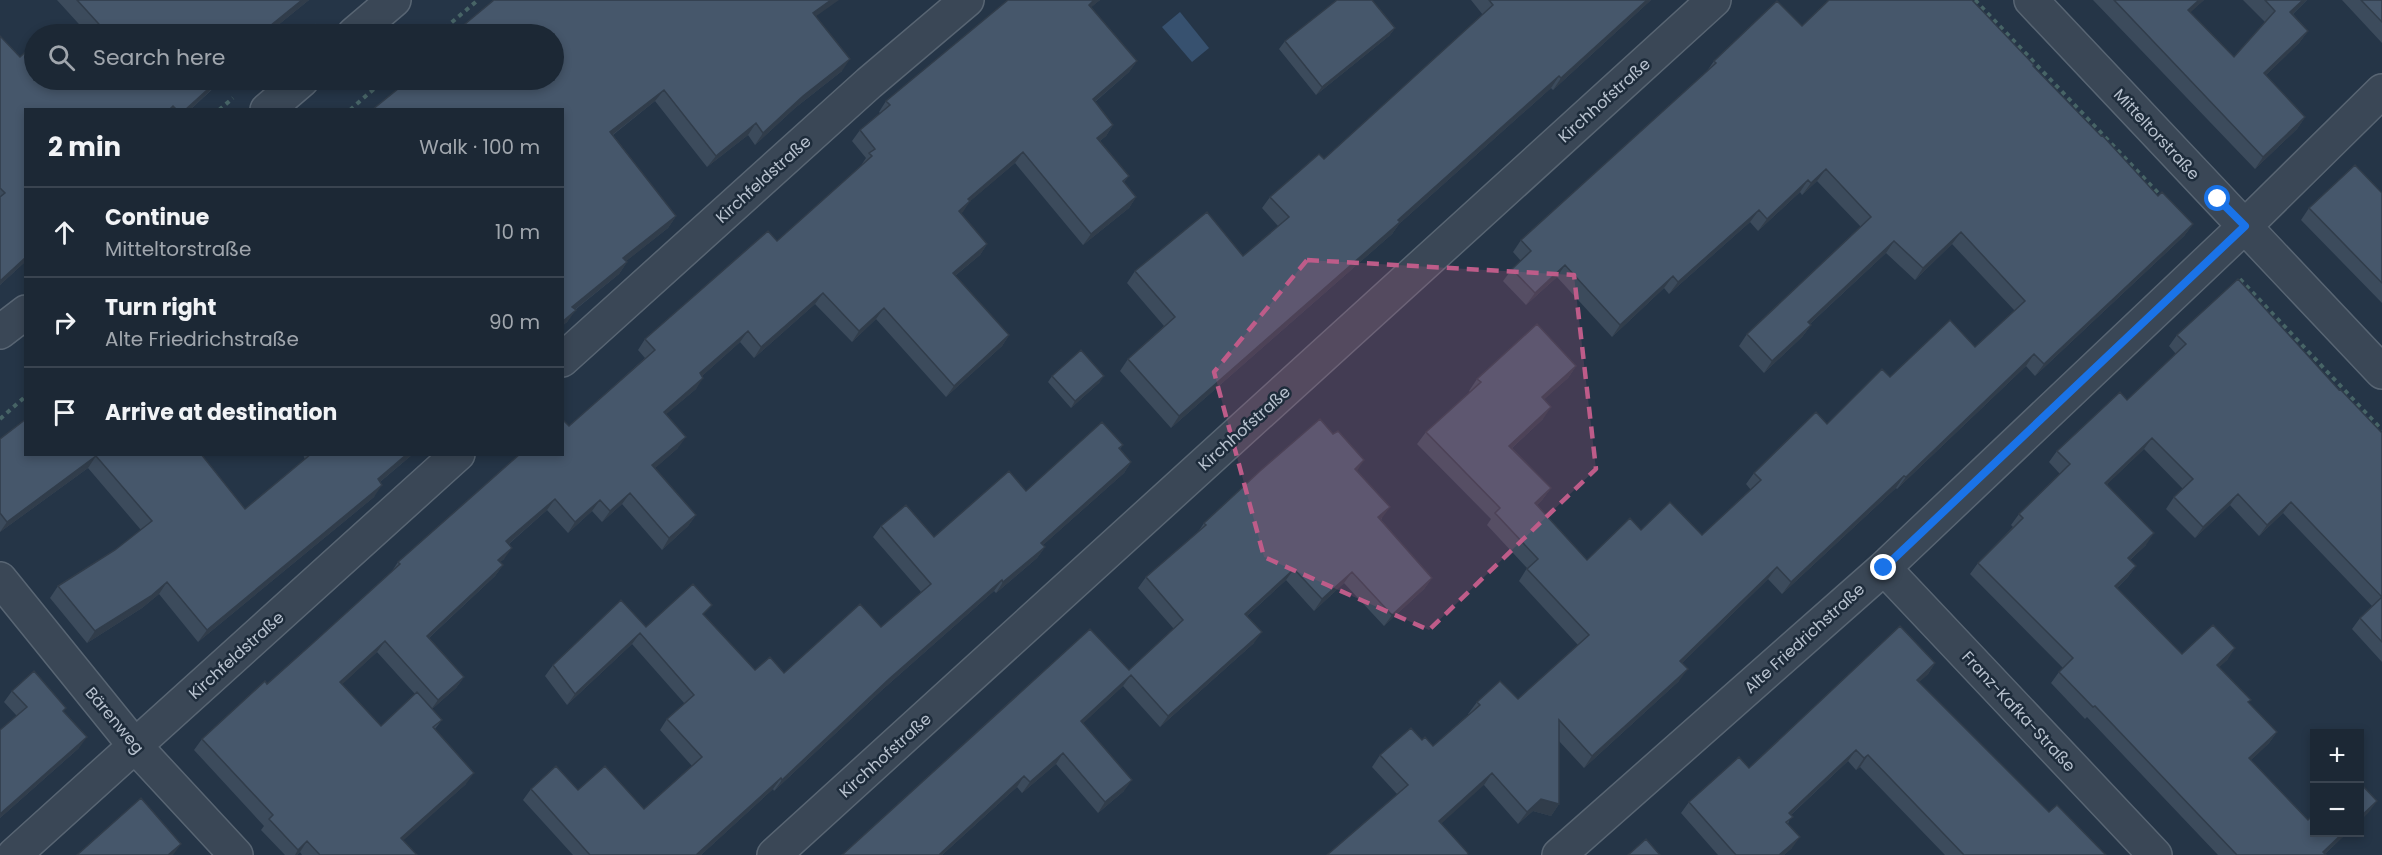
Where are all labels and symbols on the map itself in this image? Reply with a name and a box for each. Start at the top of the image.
street label: Kirchhofstraße [1553,53,1656,148]
street label: Mitteltorstraße [2108,84,2205,185]
street label: Kirchfeldstraße [711,130,816,228]
route start [2204,185,2230,211]
street label: Kirchhofstraße [1193,381,1296,476]
route end [1870,554,1896,580]
street label: Alte Friedrichstraße [1739,578,1870,699]
street label: Kirchfeldstraße [184,606,289,704]
street label: Franz-Kafka-Straße [1957,646,2081,777]
street label: Bärenweg [80,682,149,759]
street label: Kirchhofstraße [834,708,937,803]

